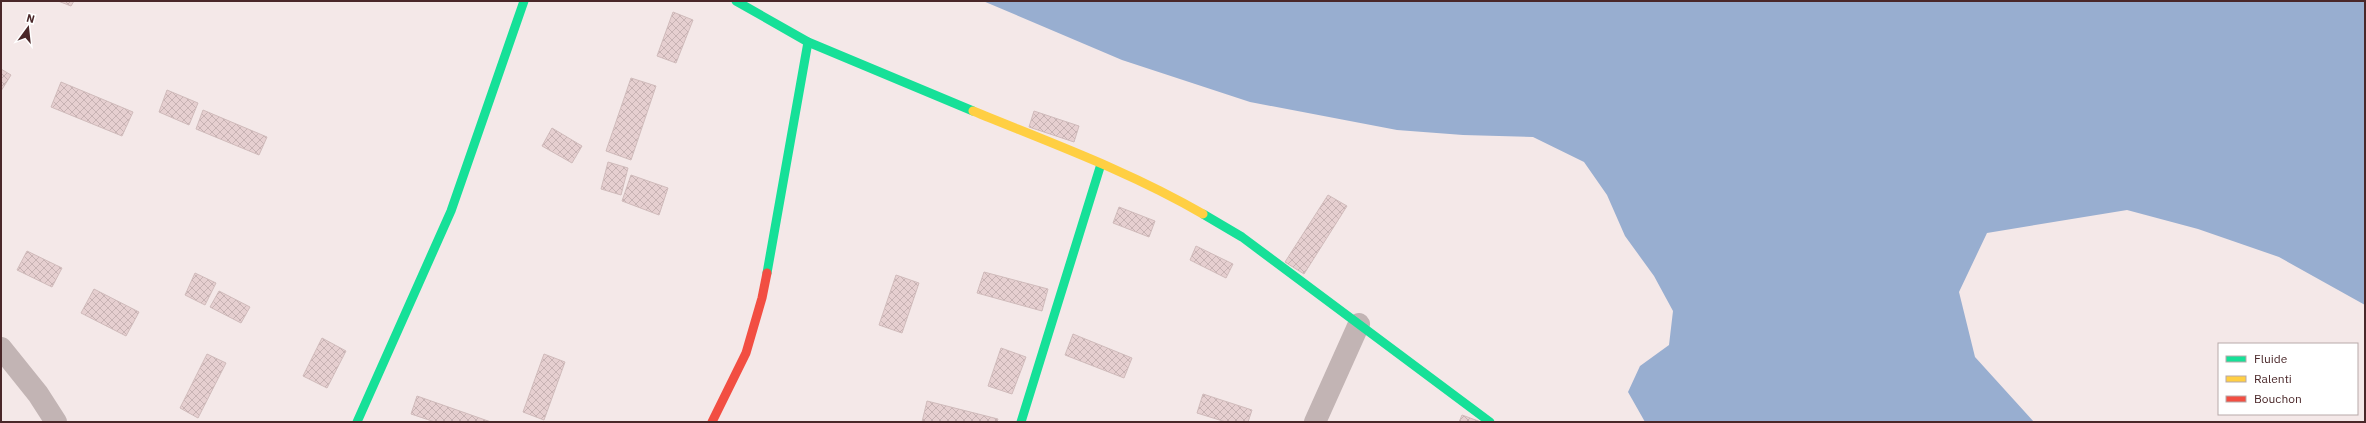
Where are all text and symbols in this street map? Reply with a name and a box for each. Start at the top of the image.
north arrow [8,8,48,48]
text: N [25,11,36,26]
legend [2218,343,2358,415]
text: Fluide [2254,351,2288,366]
text: Ralenti [2254,371,2292,386]
text: Bouchon [2254,391,2302,406]

